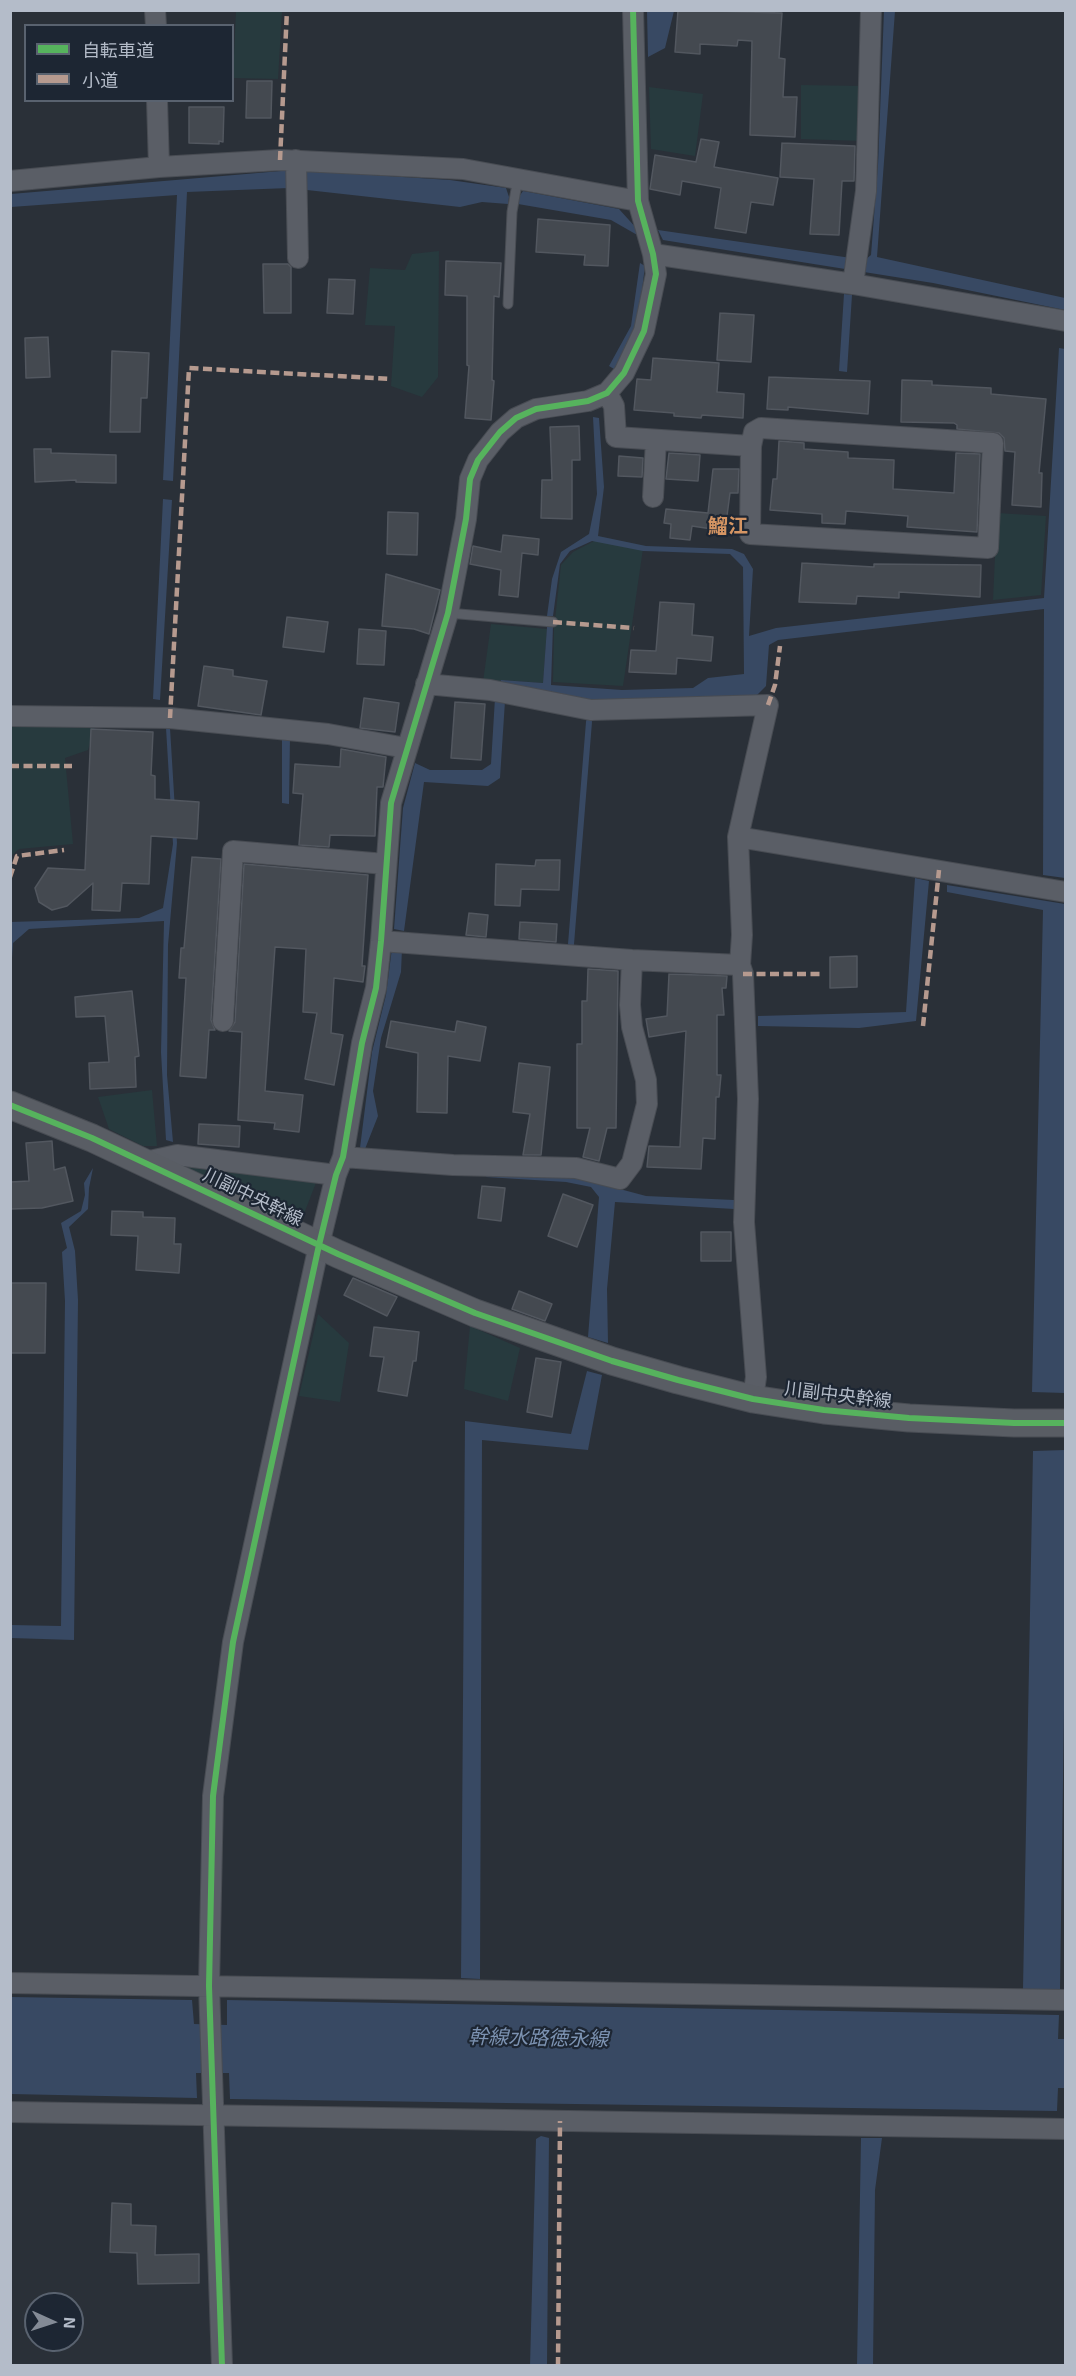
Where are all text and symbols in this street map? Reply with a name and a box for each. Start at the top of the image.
legend [24,24,234,102]
text: 自転車道 [82,39,154,61]
text: 小道 [82,69,118,91]
district label: 鰡江 [708,514,748,538]
street label: 川副中央幹線 [200,1164,306,1230]
street label: 川副中央幹線 [783,1378,893,1412]
water label: 幹線水路徳永線 [468,2025,608,2051]
north arrow [24,2292,84,2352]
text: N [61,2317,80,2329]

